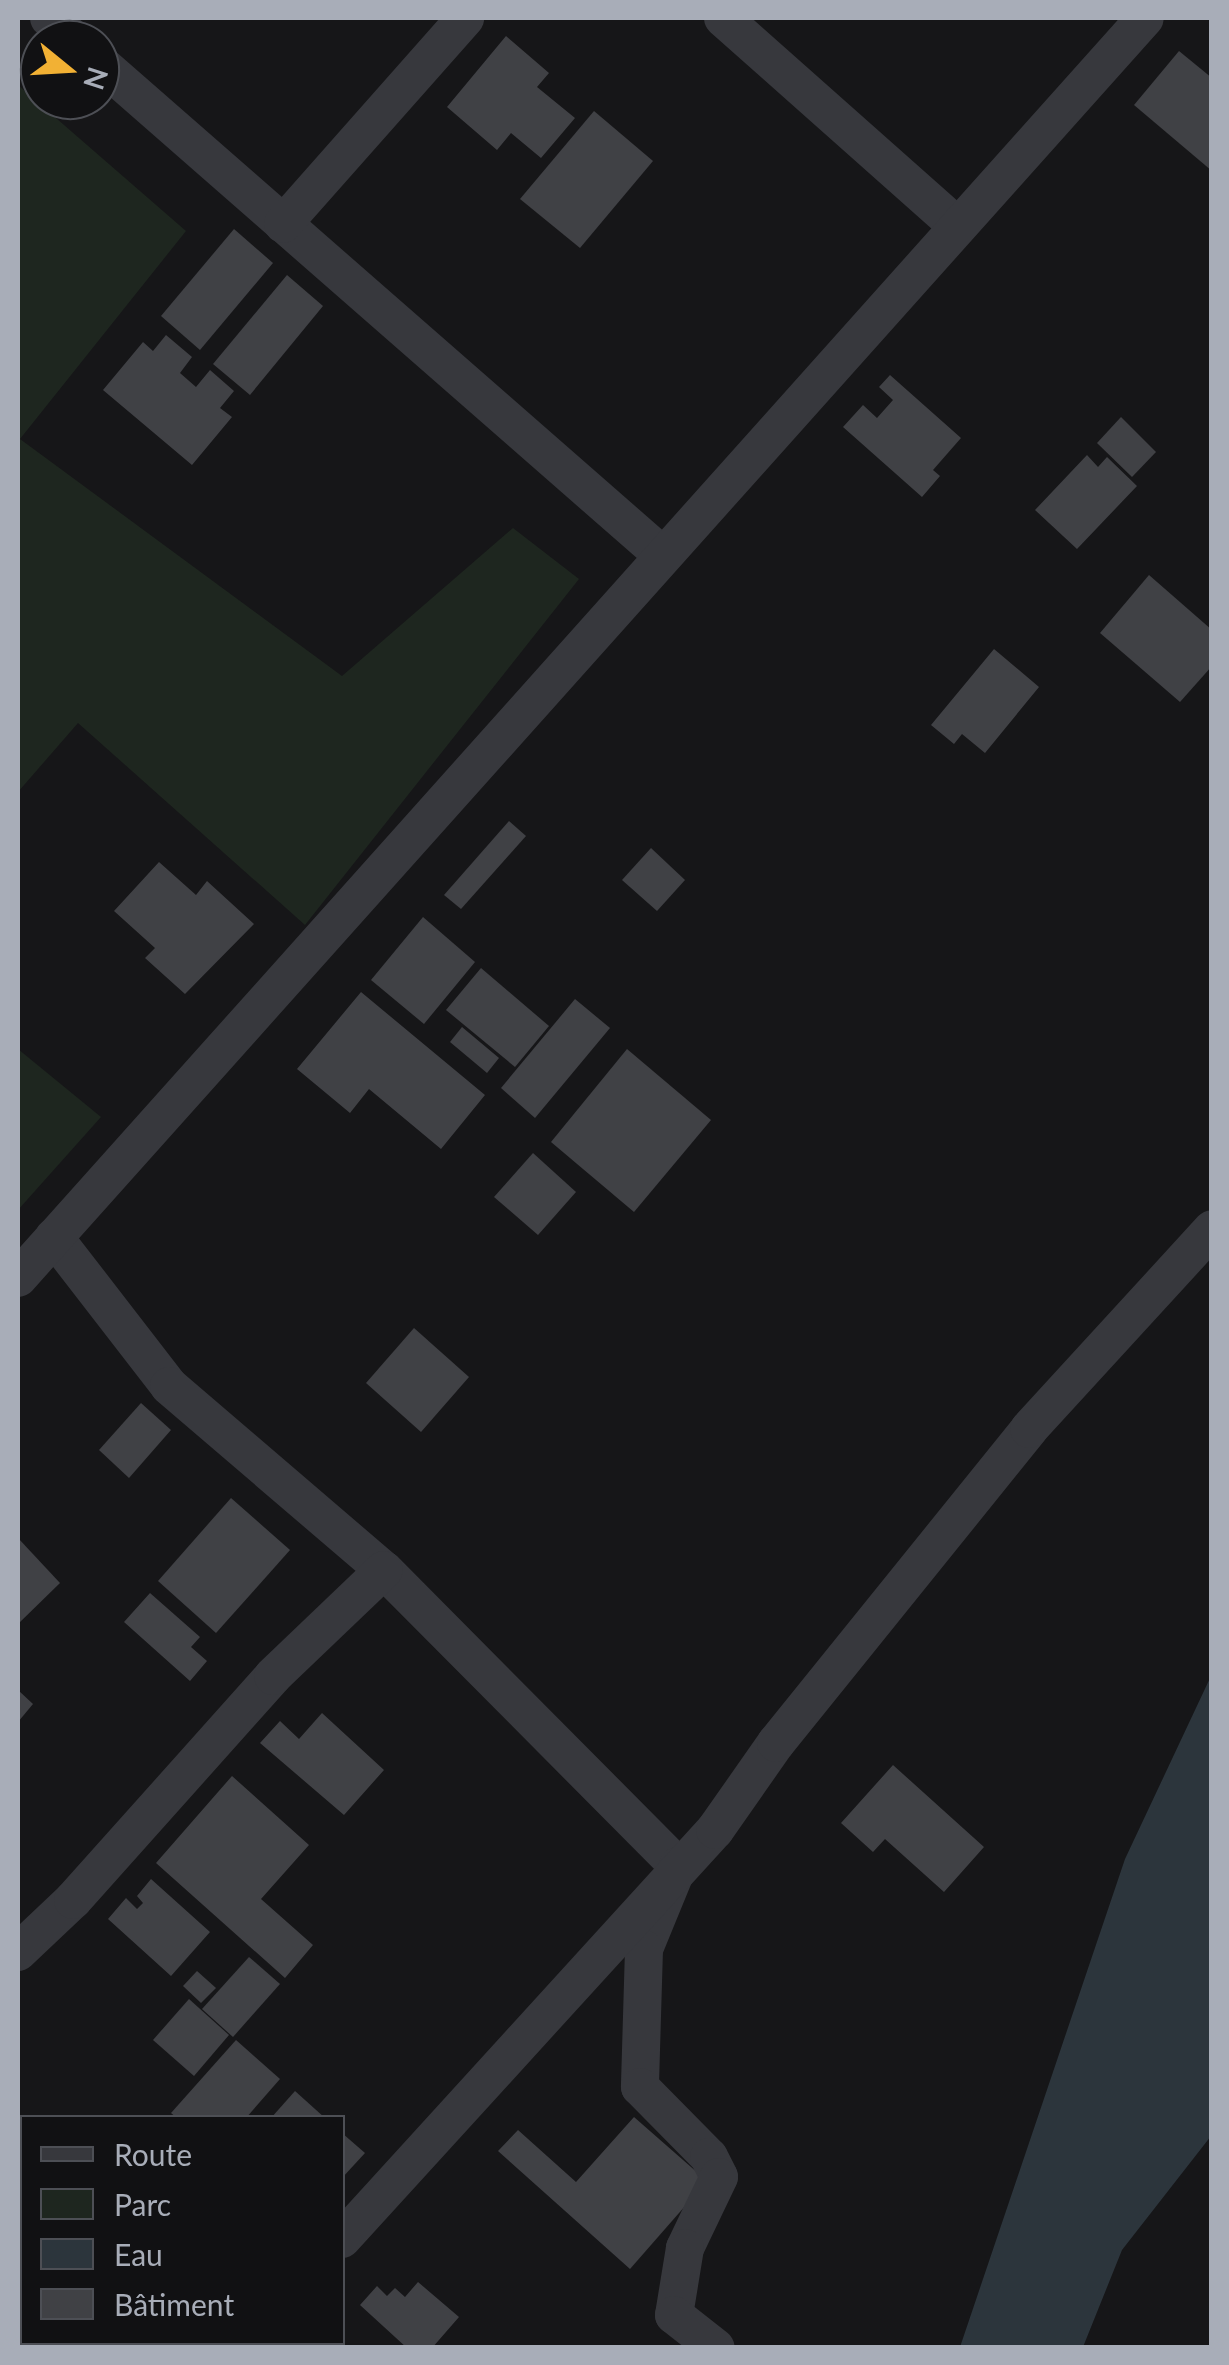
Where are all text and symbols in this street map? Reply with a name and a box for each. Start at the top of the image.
north arrow [20,20,120,120]
text: N [77,63,116,94]
legend [20,2115,345,2345]
text: Route [114,2136,192,2172]
text: Parc [114,2186,171,2222]
text: Eau [114,2236,163,2272]
text: Bâtiment [114,2286,234,2322]

